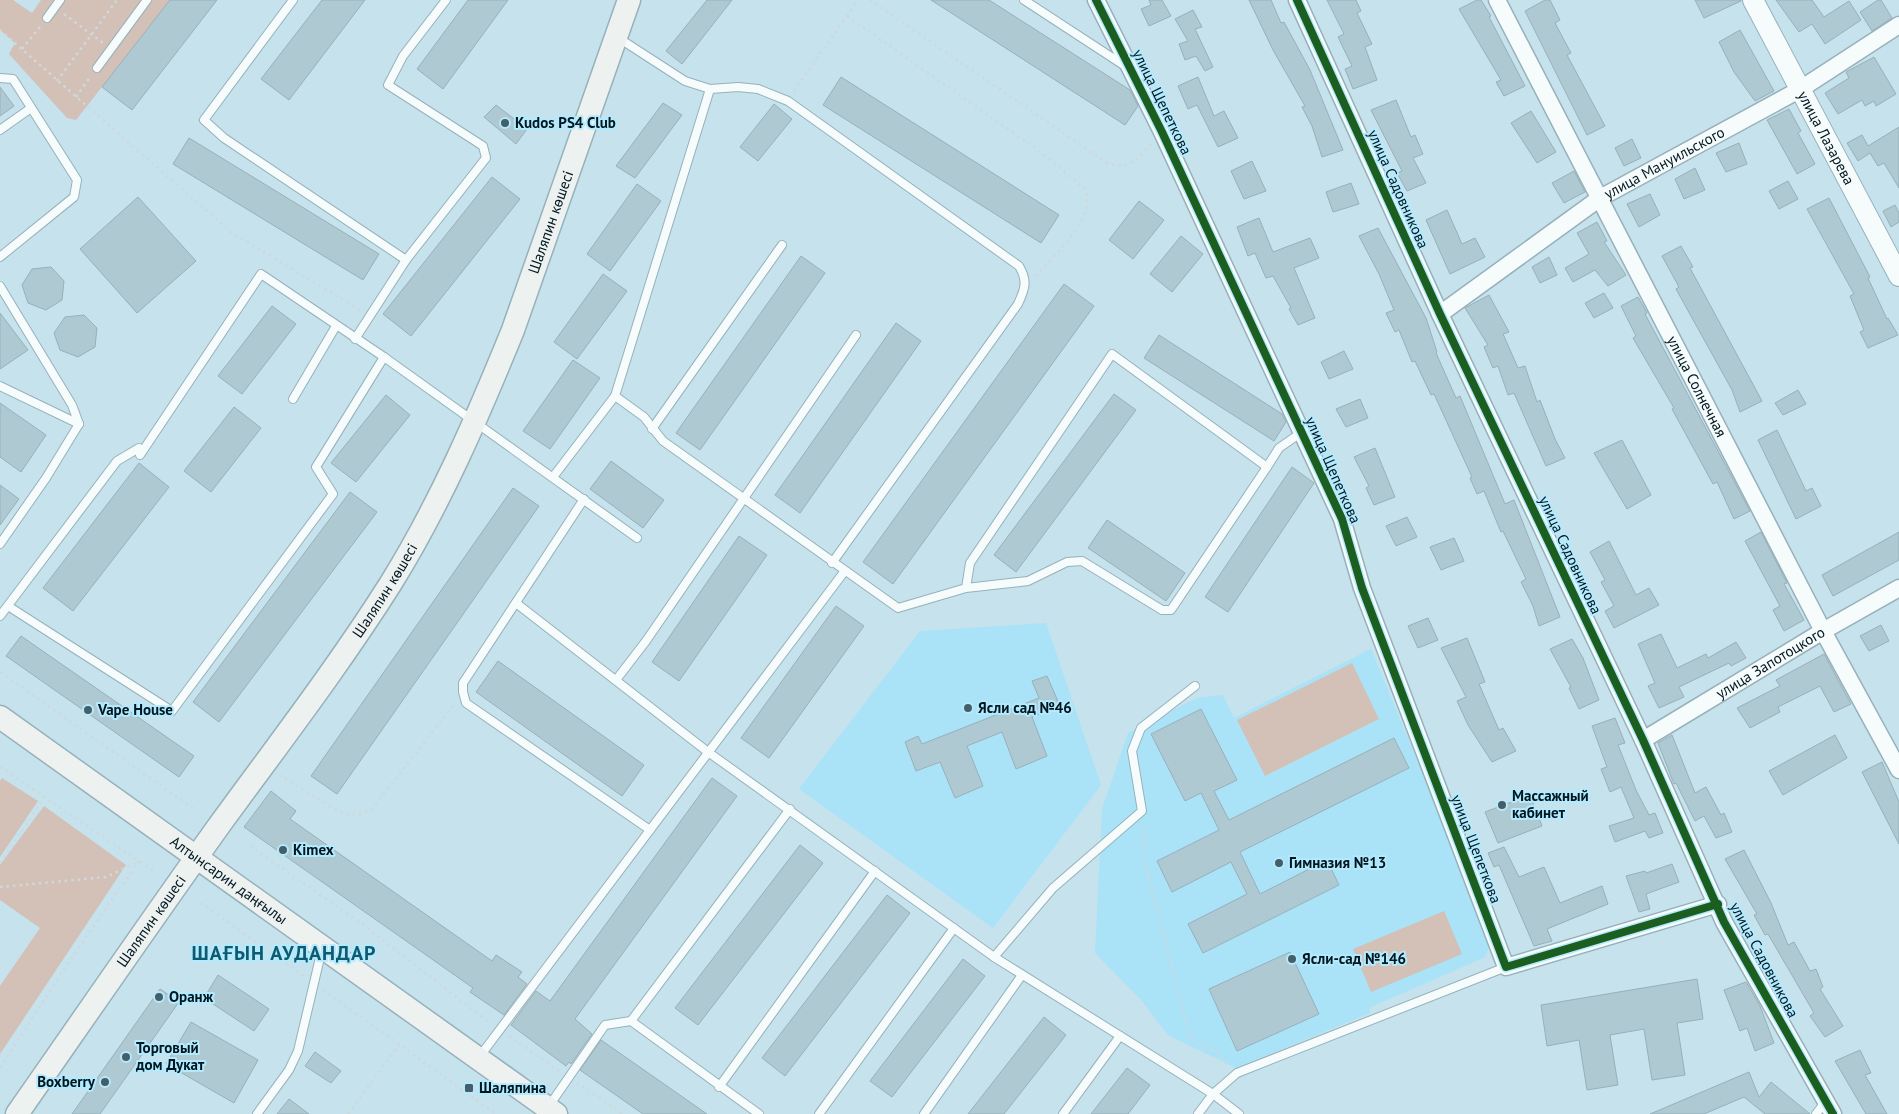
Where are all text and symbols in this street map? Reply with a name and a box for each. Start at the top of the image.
street label: улица Щепеткова [1129,46,1196,158]
street label: улица Лазарева [1794,87,1859,188]
place label: Kudos PS4 Club [515,113,616,132]
marker: Kudos PS4 Club [499,117,511,129]
street label: улица Мануильского [1601,122,1728,203]
street label: улица Садовникова [1364,126,1433,251]
street label: Шаляпин көшесі [524,168,577,276]
street label: улица Солнечная [1663,332,1731,440]
street label: улица Щепеткова [1301,413,1366,526]
street label: улица Садовникова [1535,493,1606,617]
street label: Шаляпин көшесі [348,540,421,641]
street label: улица Запотоцкого [1712,622,1828,703]
place label: Ясли сад №46 [978,698,1072,717]
place label: Vape House [97,700,173,719]
marker: Ясли сад №46 [962,702,974,714]
marker: Vape House [82,704,94,716]
place label: Массажный кабинет [1512,786,1589,822]
street label: улица Щепеткова [1447,792,1506,906]
marker: Массажный кабинет [1496,799,1508,811]
street label: Алтынсарин даңғылы [167,832,291,928]
place label: Kimex [293,840,334,859]
marker: Kimex [277,844,289,856]
place label: Гимназия №13 [1289,853,1386,872]
marker: Гимназия №13 [1273,857,1285,869]
street label: Шаляпин көшесі [112,871,190,971]
street label: улица Садовникова [1726,899,1803,1021]
district label: ШАҒЫН АУДАНДАР [192,940,376,966]
place label: Ясли-сад №146 [1302,949,1406,968]
marker: Ясли-сад №146 [1286,953,1298,965]
place label: Оранж [169,987,214,1006]
marker: Оранж [153,991,165,1003]
place label: Торговый дом Дукат [135,1038,205,1074]
marker: Торговый дом Дукат [120,1051,132,1063]
place label: Boxberry [37,1072,96,1091]
marker: Boxberry [99,1076,111,1088]
place label: Шаляпина [479,1078,546,1097]
marker: Шаляпина [463,1082,475,1094]

